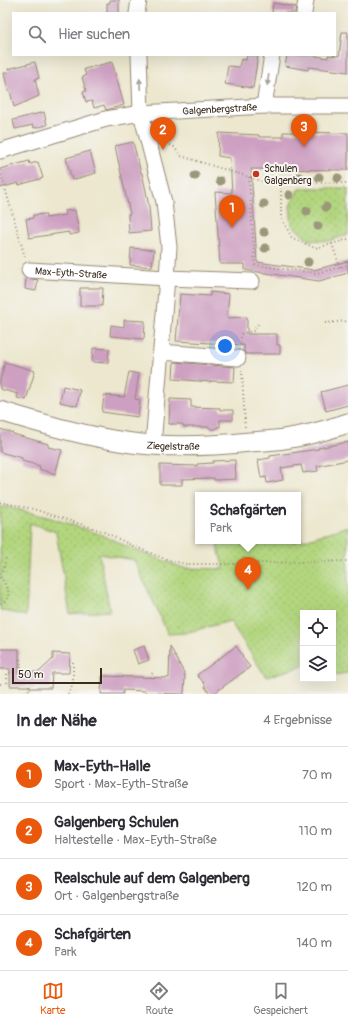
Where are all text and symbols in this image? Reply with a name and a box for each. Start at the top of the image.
search box [12,12,336,56]
icon: search [26,23,48,45]
text: Hier suchen [58,25,130,44]
one-way arrow [265,74,271,86]
one-way arrow [137,77,143,90]
street label: Galgenbergstraße [182,101,257,118]
pin: 3 [291,114,317,147]
pin: 2 [150,117,176,150]
place label: Schulen Galgenberg [264,163,312,187]
marker: Schulen Galgenberg [251,169,261,179]
pin: 1 [219,195,245,228]
street label: Max-Eyth-Straße [35,265,107,282]
your location [215,336,235,356]
street label: Ziegelstraße [146,440,200,453]
popup [195,492,301,544]
text: Schafgärten [209,501,287,520]
text: Park [209,520,232,536]
pin: 4 [235,557,261,590]
map controls [300,610,336,682]
button: locate [300,610,336,646]
button: layers [300,646,336,682]
scale bar [12,666,102,685]
text: 50 m [18,668,44,681]
text: In der Nähe [16,710,97,731]
text: 4 Ergebnisse [263,712,332,728]
text: Max-Eyth-Halle [54,757,150,776]
text: 1 [26,767,32,783]
text: 70 m [302,767,332,783]
text: Sport · Max-Eyth-Straße [54,776,188,792]
text: Galgenberg Schulen [54,813,179,832]
text: 2 [25,823,33,839]
text: 110 m [299,823,332,839]
text: Haltestelle · Max-Eyth-Straße [54,832,217,848]
text: Realschule auf dem Galgenberg [54,869,250,888]
text: 3 [25,879,33,895]
text: 120 m [296,879,332,895]
text: Ort · Galgenbergstraße [54,888,179,904]
text: Schafgärten [54,925,131,944]
text: 4 [25,935,33,951]
text: 140 m [296,935,332,951]
text: Park [54,944,77,960]
tab: Karte [40,980,66,1017]
tab: Route [146,980,173,1017]
tab: Gespeichert [253,980,308,1017]

